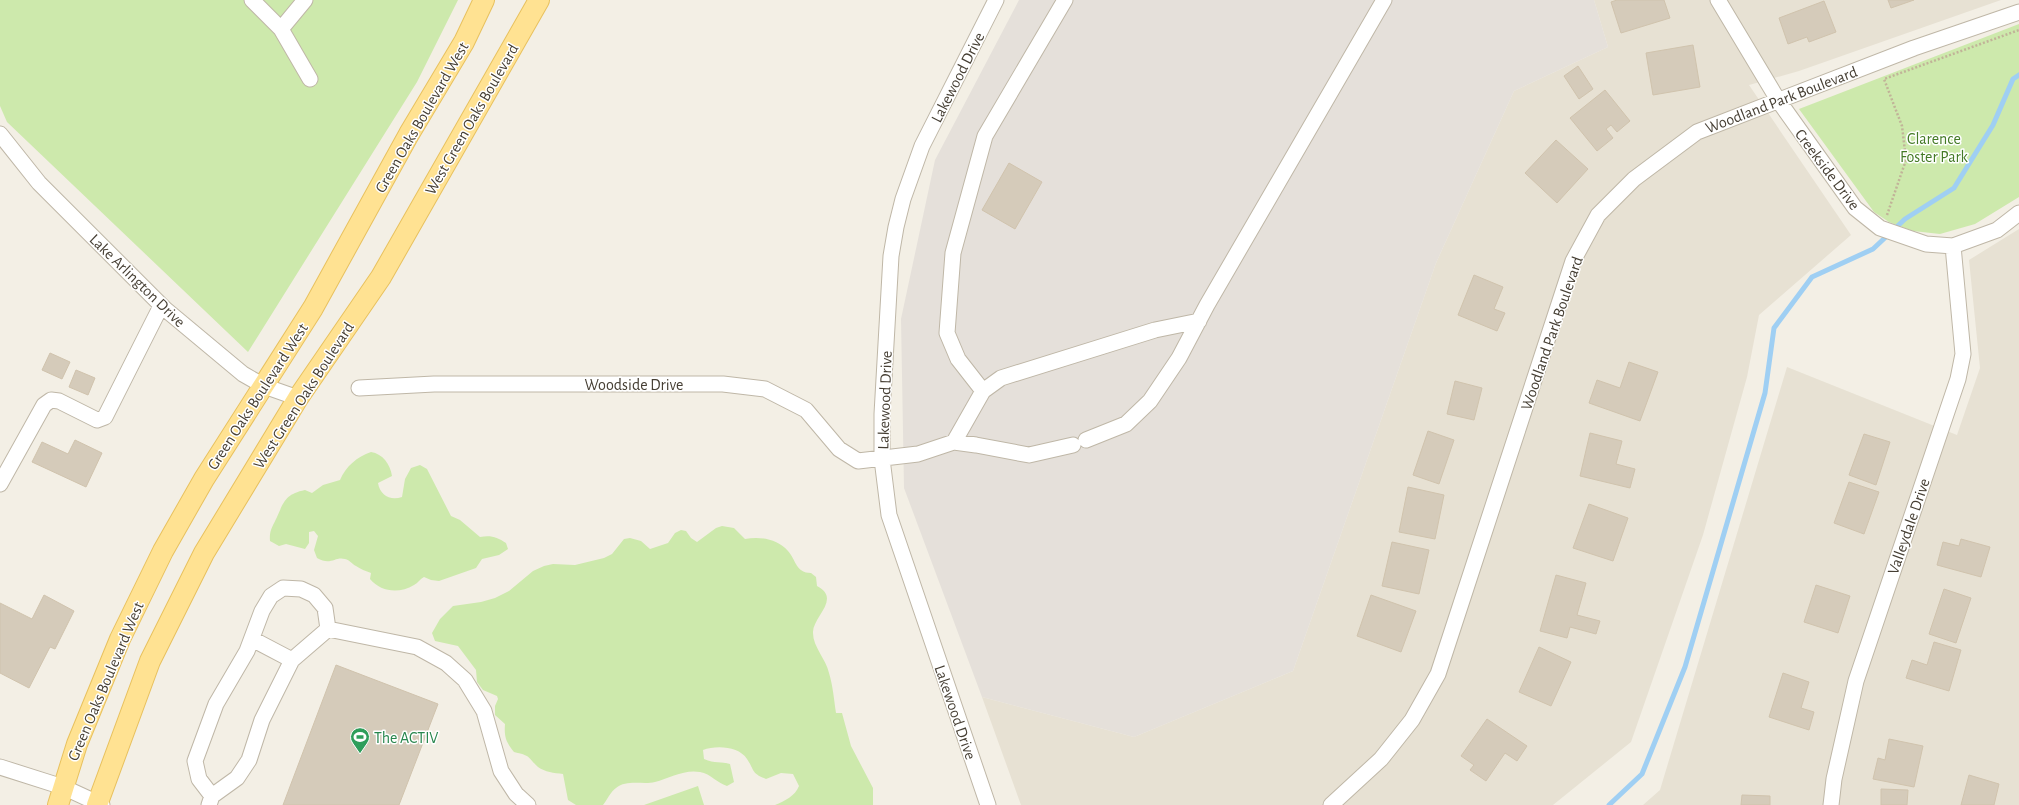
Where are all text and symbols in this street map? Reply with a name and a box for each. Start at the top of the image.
street label: Lakewood Drive [928,30,987,125]
street label: Green Oaks Boulevard West [372,39,472,196]
street label: West Green Oaks Boulevard [422,41,522,198]
street label: Woodland Park Boulevard [1703,64,1859,136]
street label: Creekside Drive [1792,126,1863,213]
park label: Clarence Foster Park [1900,131,1969,165]
street label: Lake Arlington Drive [86,231,188,330]
street label: Woodland Park Boulevard [1518,255,1586,412]
street label: West Green Oaks Boulevard [251,319,357,472]
street label: Green Oaks Boulevard West [205,320,311,473]
street label: Lakewood Drive [875,350,895,450]
street label: Woodside Drive [585,377,683,393]
street label: Valleydale Drive [1885,476,1934,577]
street label: Green Oaks Boulevard West [65,600,147,763]
street label: Lakewood Drive [931,663,979,762]
sports icon: The ACTIV [349,726,371,754]
place label: The ACTIV [374,730,438,746]

